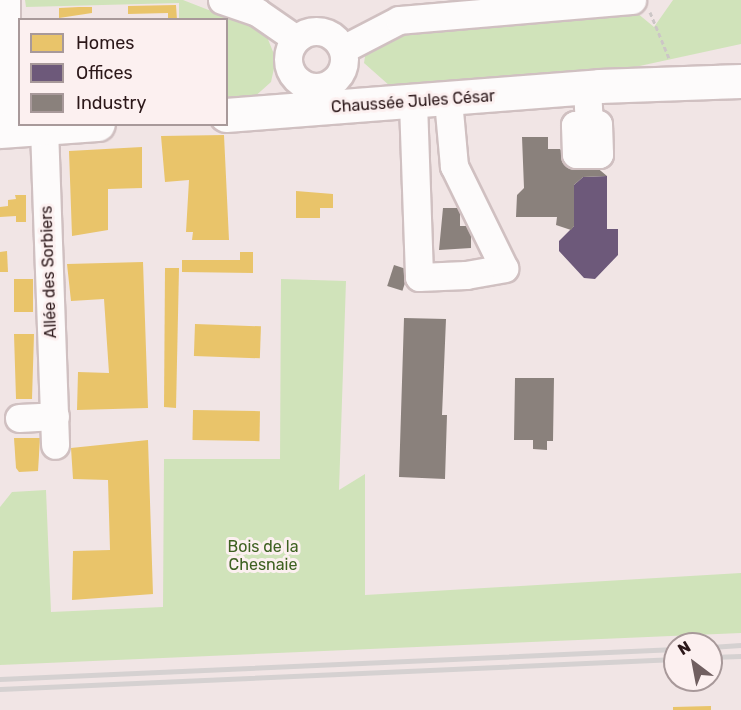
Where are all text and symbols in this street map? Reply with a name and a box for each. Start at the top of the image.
legend [18,18,228,126]
text: Homes [76,32,134,54]
text: Offices [76,62,133,84]
street label: Chaussée Jules César [330,87,496,117]
text: Industry [76,92,146,114]
street label: Allée des Sorbiers [37,205,61,339]
park label: Bois de la Chesnaie [228,537,298,575]
north arrow [663,632,723,692]
text: N [674,637,694,659]

